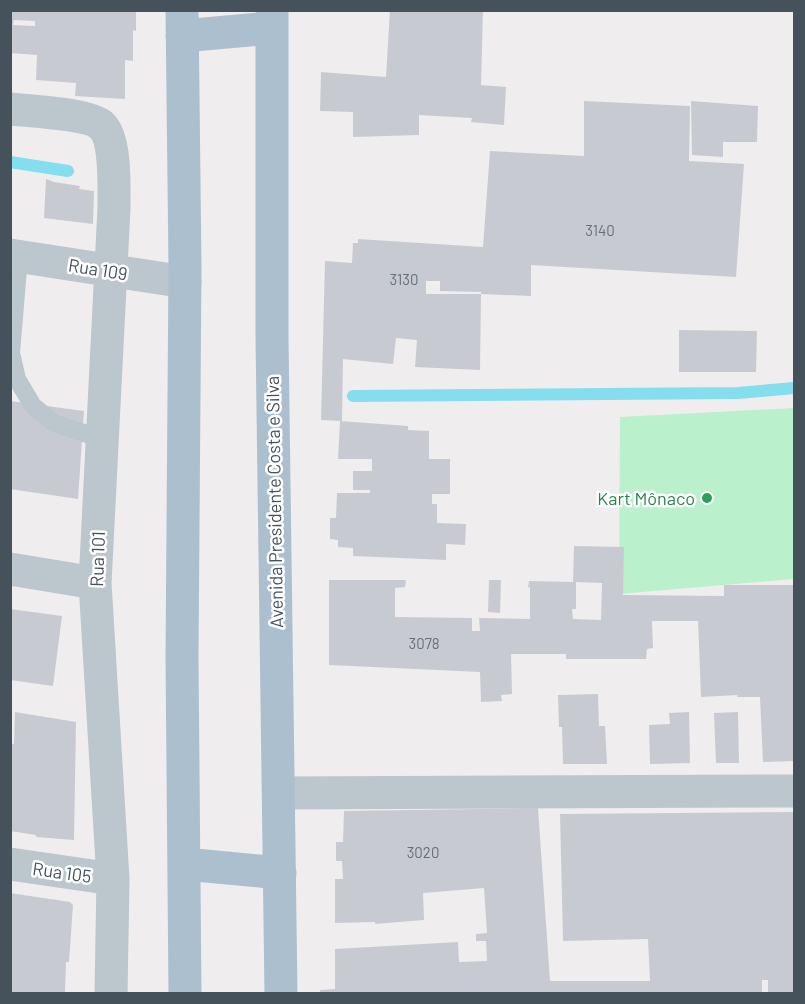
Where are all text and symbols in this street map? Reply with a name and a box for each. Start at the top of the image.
house number: 3140 [585,221,615,239]
street label: Rua 109 [67,253,129,285]
house number: 3130 [389,270,419,288]
street label: Avenida Presidente Costa e Silva [261,376,287,628]
place label: Kart Mônaco [597,487,695,509]
marker: Kart Mônaco [700,491,714,505]
street label: Rua 101 [85,531,109,587]
house number: 3078 [408,634,440,652]
house number: 3020 [407,843,439,861]
street label: Rua 105 [31,857,93,887]

